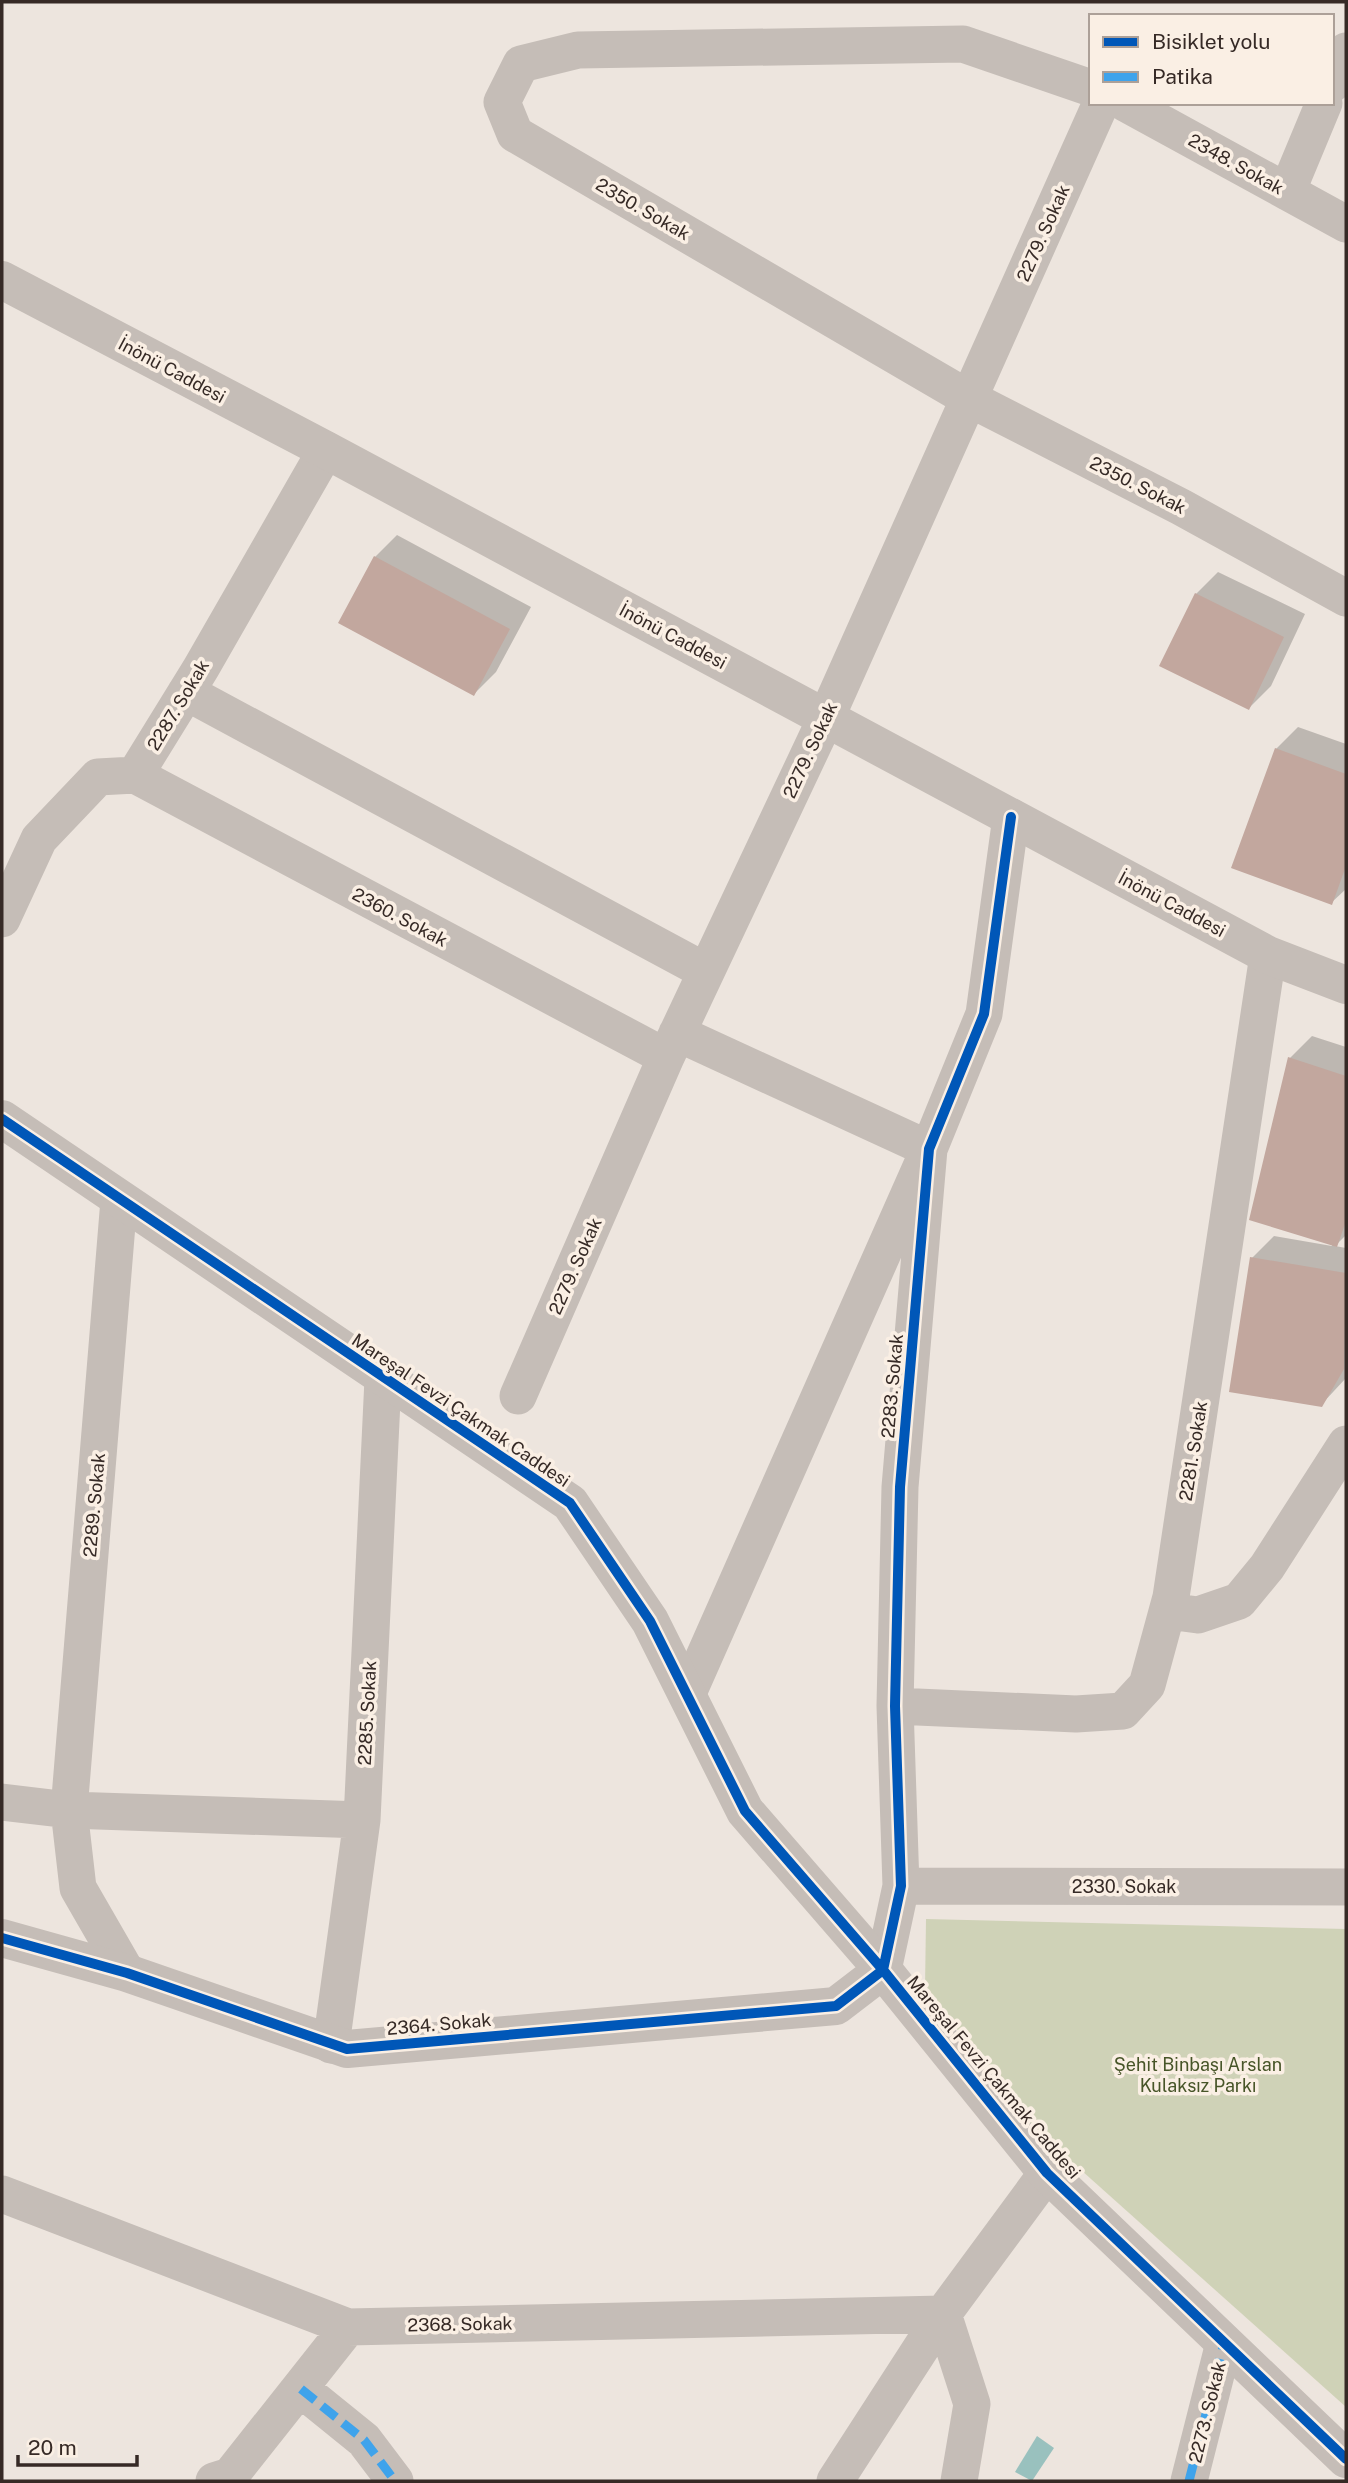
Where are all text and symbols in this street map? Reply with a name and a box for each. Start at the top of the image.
legend [1089,14,1334,105]
text: Bisiklet yolu [1152,29,1271,54]
text: Patika [1152,64,1213,89]
street label: 2348. Sokak [1185,129,1287,199]
street label: 2350. Sokak [592,174,694,244]
street label: 2279. Sokak [1012,181,1074,285]
street label: İnönü Caddesi [115,332,230,407]
street label: 2350. Sokak [1086,452,1190,518]
street label: İnönü Caddesi [616,598,731,673]
street label: 2287. Sokak [143,656,213,754]
street label: 2279. Sokak [779,699,841,801]
street label: İnönü Caddesi [1115,866,1230,941]
street label: 2360. Sokak [349,883,451,951]
street label: 2279. Sokak [544,1214,606,1318]
street label: Mareşal Fevzi Çakmak Caddesi [348,1329,574,1491]
street label: 2283. Sokak [877,1333,907,1439]
street label: 2281. Sokak [1175,1400,1211,1502]
street label: 2289. Sokak [79,1452,109,1558]
street label: 2285. Sokak [354,1660,380,1766]
street label: 2330. Sokak [1072,1876,1176,1897]
street label: Mareşal Fevzi Çakmak Caddesi [903,1971,1085,2183]
street label: 2364. Sokak [386,2009,492,2039]
park label: Şehit Binbaşı Arslan Kulaksız Parkı [1114,2054,1282,2096]
street label: 2368. Sokak [407,2313,513,2335]
street label: 2273. Sokak [1184,2359,1230,2465]
scale bar [18,2424,136,2468]
text: 20 m [28,2435,77,2460]

